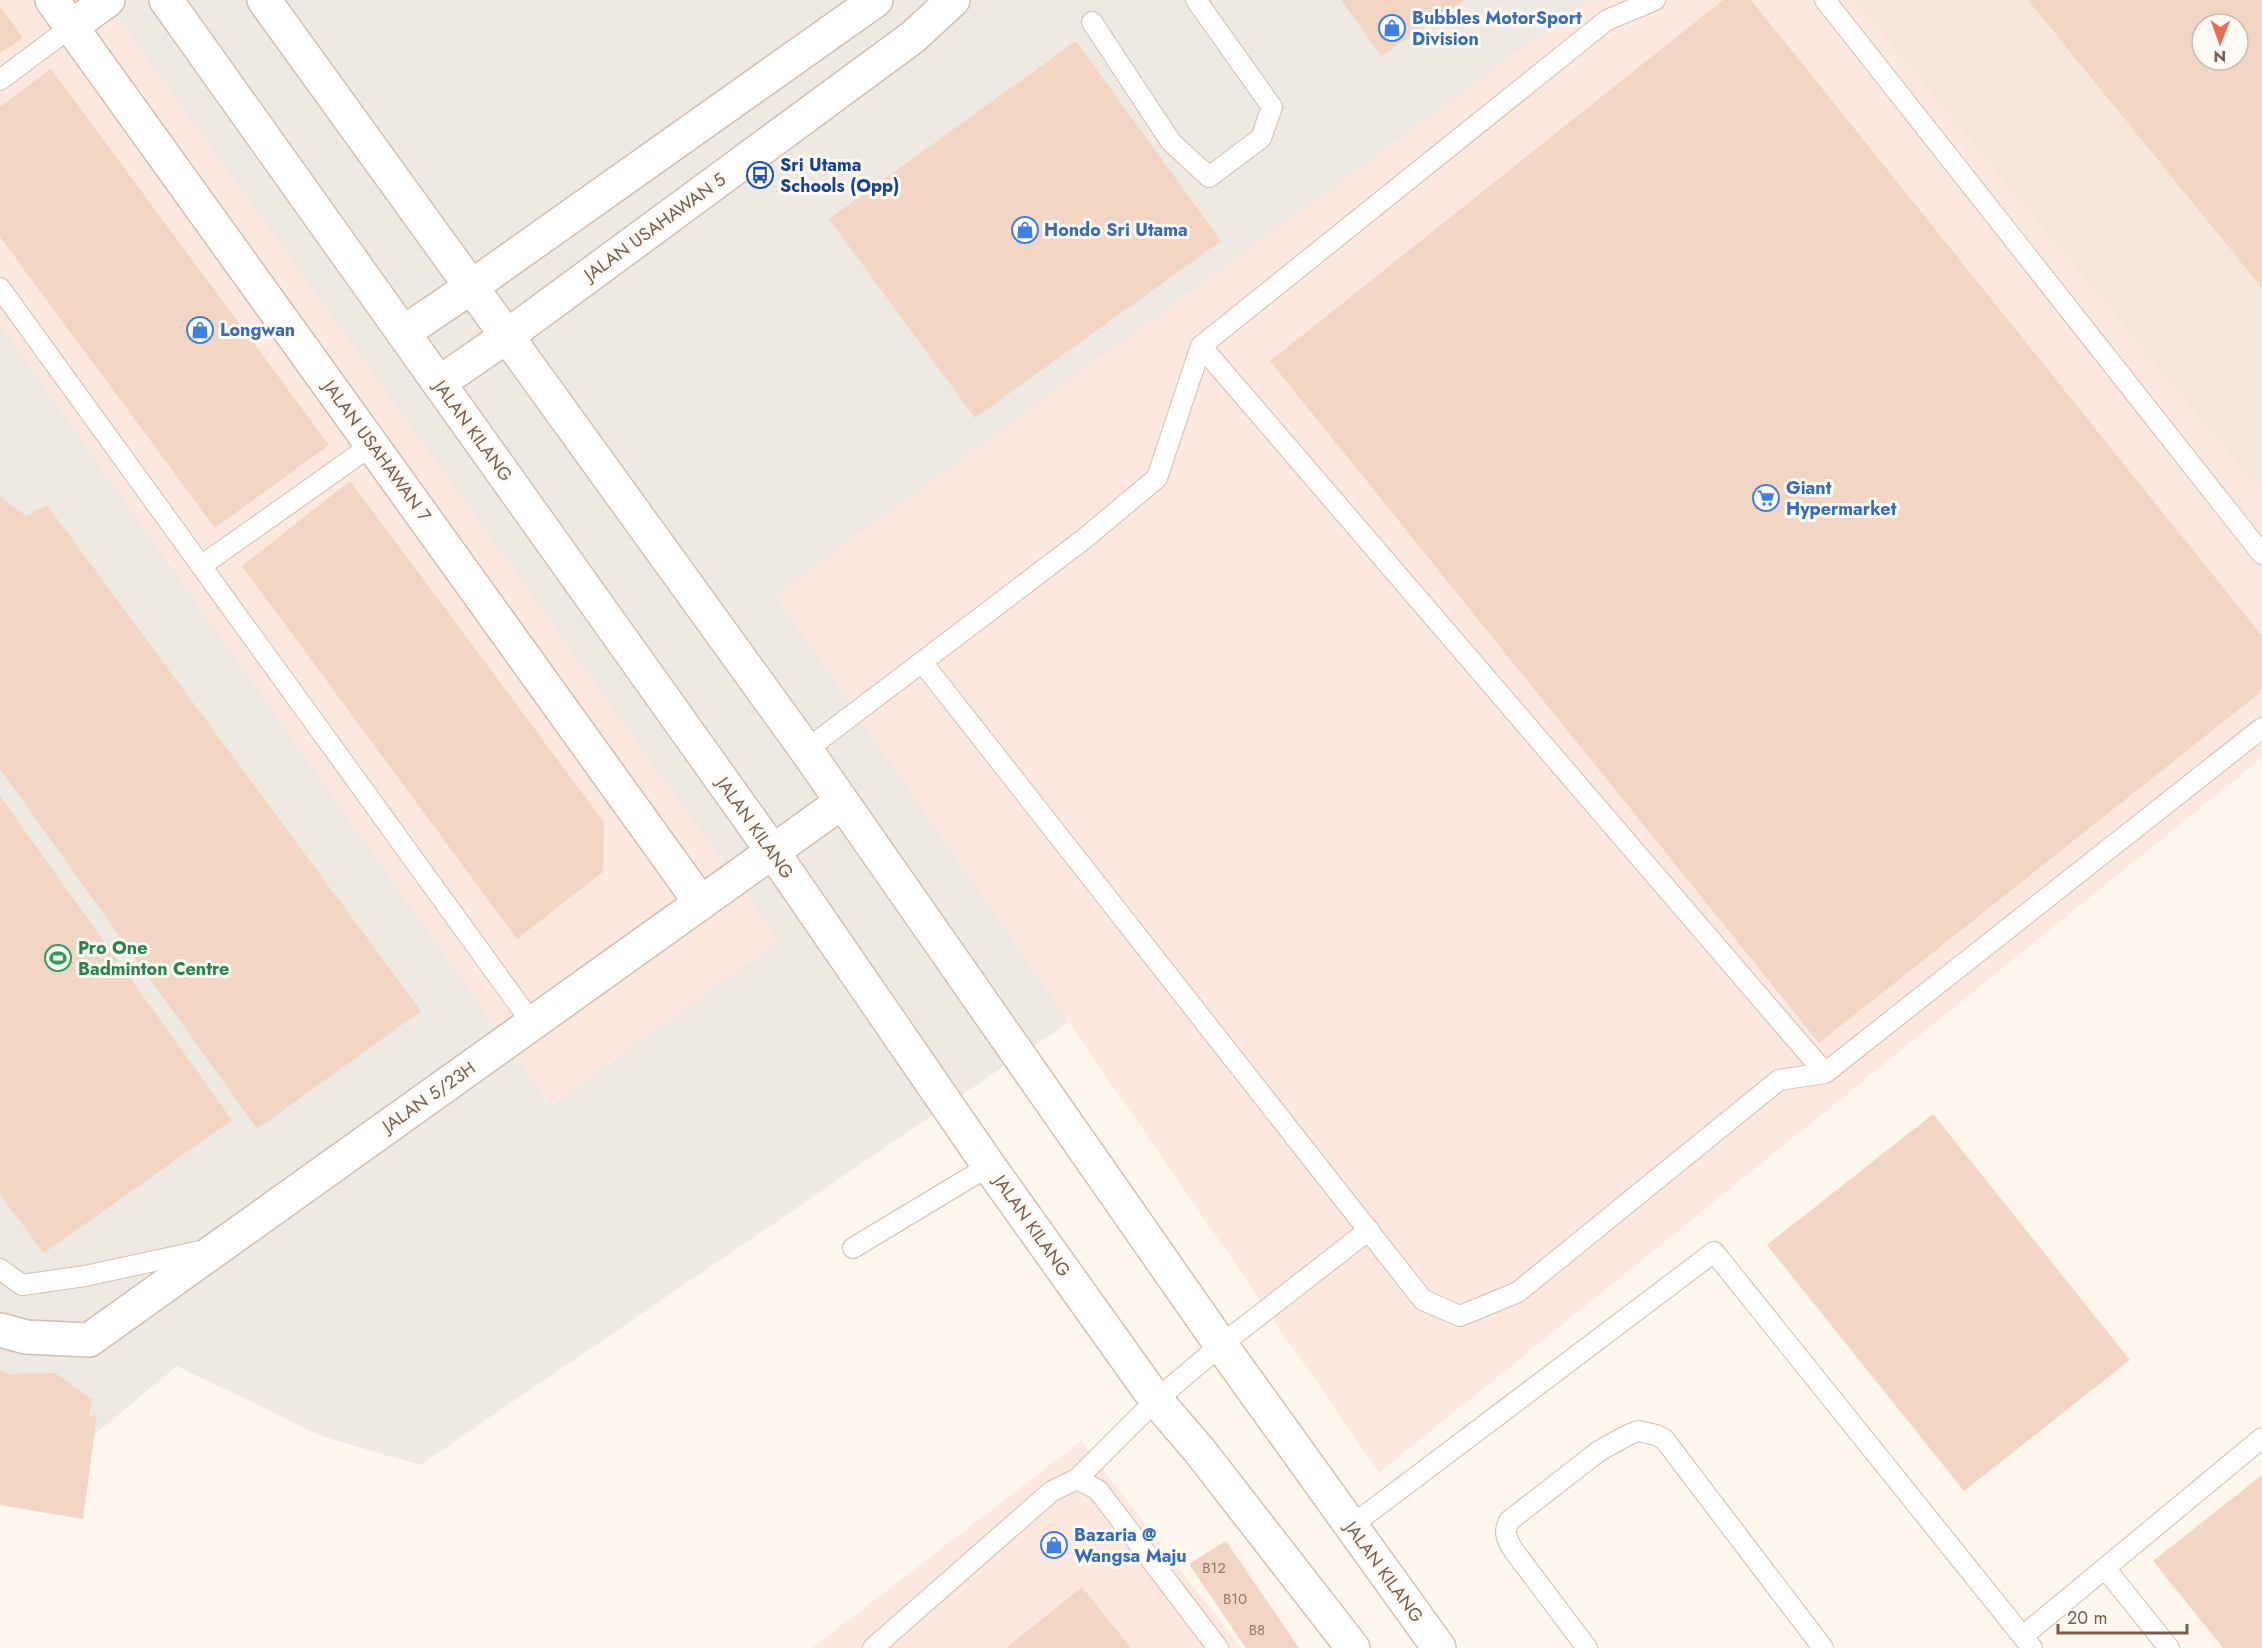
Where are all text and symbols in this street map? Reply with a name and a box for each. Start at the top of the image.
place label: Bubbles MotorSport Division [1412,5,1582,52]
north arrow [2190,12,2250,72]
shop icon: Bubbles MotorSport Division [1377,13,1407,43]
text: N [2213,45,2226,68]
place label: Sri Utama Schools (Opp) [780,152,899,199]
bus stop icon: Sri Utama Schools (Opp) [745,160,775,190]
street label: JALAN USAHAWAN 5 [577,167,731,288]
shop icon: Hondo Sri Utama [1010,215,1040,245]
place label: Hondo Sri Utama [1044,217,1188,243]
shop icon: Longwan [185,315,215,345]
place label: Longwan [220,317,295,343]
street label: JALAN USAHAWAN 7 [316,373,437,527]
street label: JALAN KILANG [426,374,519,487]
place label: Giant Hypermarket [1786,475,1897,522]
supermarket icon: Giant Hypermarket [1751,483,1781,513]
street label: JALAN KILANG [709,770,800,884]
place label: Pro One Badminton Centre [78,935,229,982]
sports icon: Pro One Badminton Centre [43,943,73,973]
street label: JALAN 5/23H [375,1055,481,1140]
street label: JALAN KILANG [986,1168,1077,1282]
street label: JALAN KILANG [1337,1515,1430,1628]
place label: Bazaria @ Wangsa Maju [1074,1522,1187,1569]
shop icon: Bazaria @ Wangsa Maju [1039,1530,1069,1560]
house number: B12 [1202,1557,1226,1579]
house number: B10 [1223,1588,1247,1610]
scale bar [2058,1597,2187,1635]
text: 20 m [2067,1605,2107,1631]
house number: B8 [1249,1619,1265,1641]

